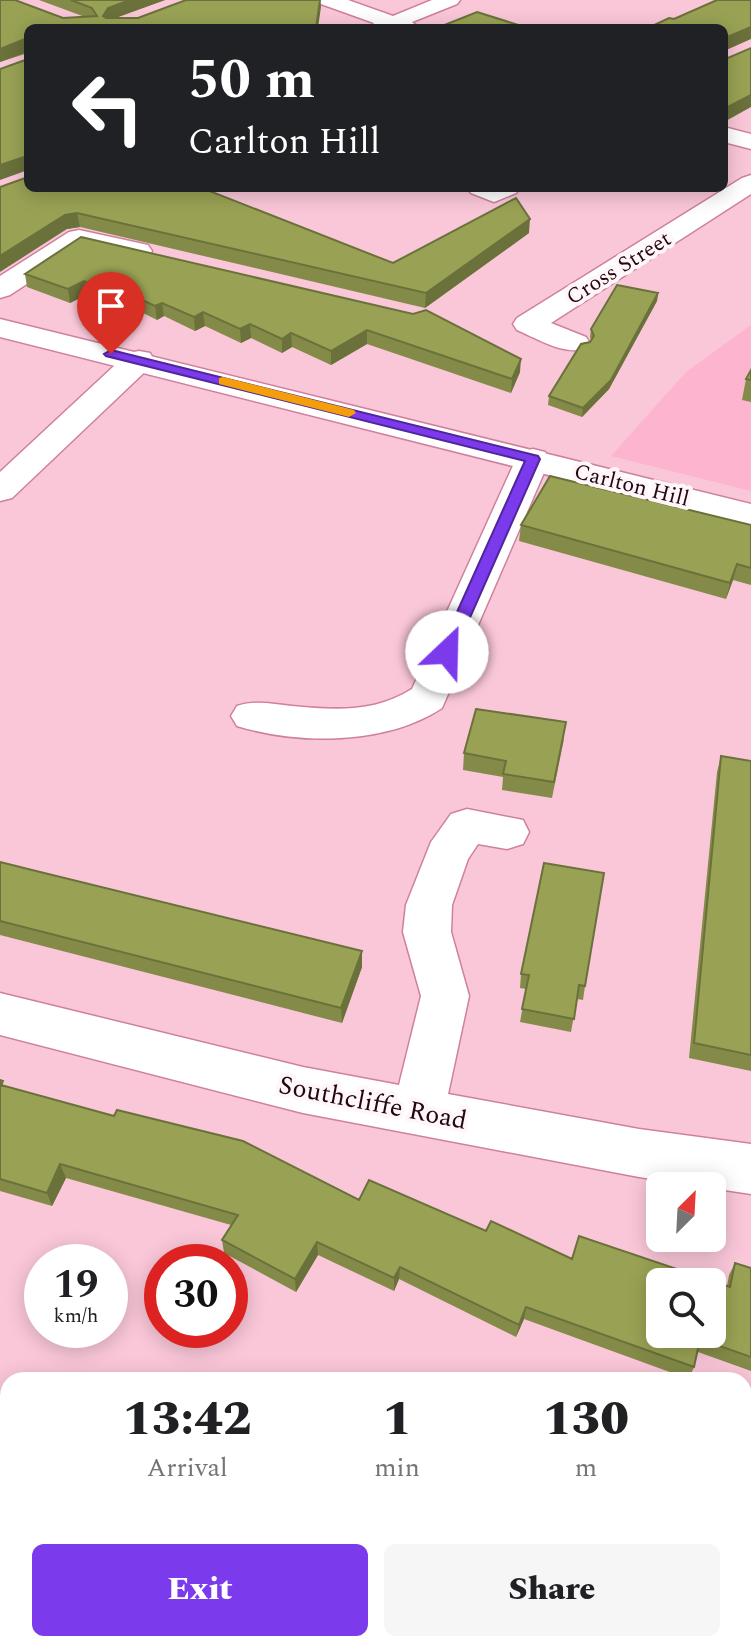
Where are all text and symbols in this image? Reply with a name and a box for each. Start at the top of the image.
text: 50 m [188,38,315,123]
icon: left [56,56,160,160]
text: Carlton Hill [188,115,380,170]
street label: Cross Street [560,223,678,314]
pin [77,272,145,354]
icon: arrive [89,284,133,328]
street label: Carlton Hill [571,455,693,516]
position arrow [405,610,489,694]
street label: Southcliffe Road [275,1065,470,1141]
north arrow [646,1172,726,1252]
map controls [646,1172,726,1348]
speed limit sign: 30 [144,1244,248,1348]
text: 19 [54,1255,98,1316]
button: search [646,1268,726,1348]
text: km/h [54,1301,99,1331]
text: 13:42 [123,1383,252,1456]
text: 1 [383,1383,412,1456]
text: 130 [543,1383,629,1456]
text: Arrival [147,1448,228,1488]
text: min [374,1448,420,1488]
text: m [575,1448,597,1488]
button: Exit [32,1544,368,1636]
button: Share [384,1544,720,1636]

